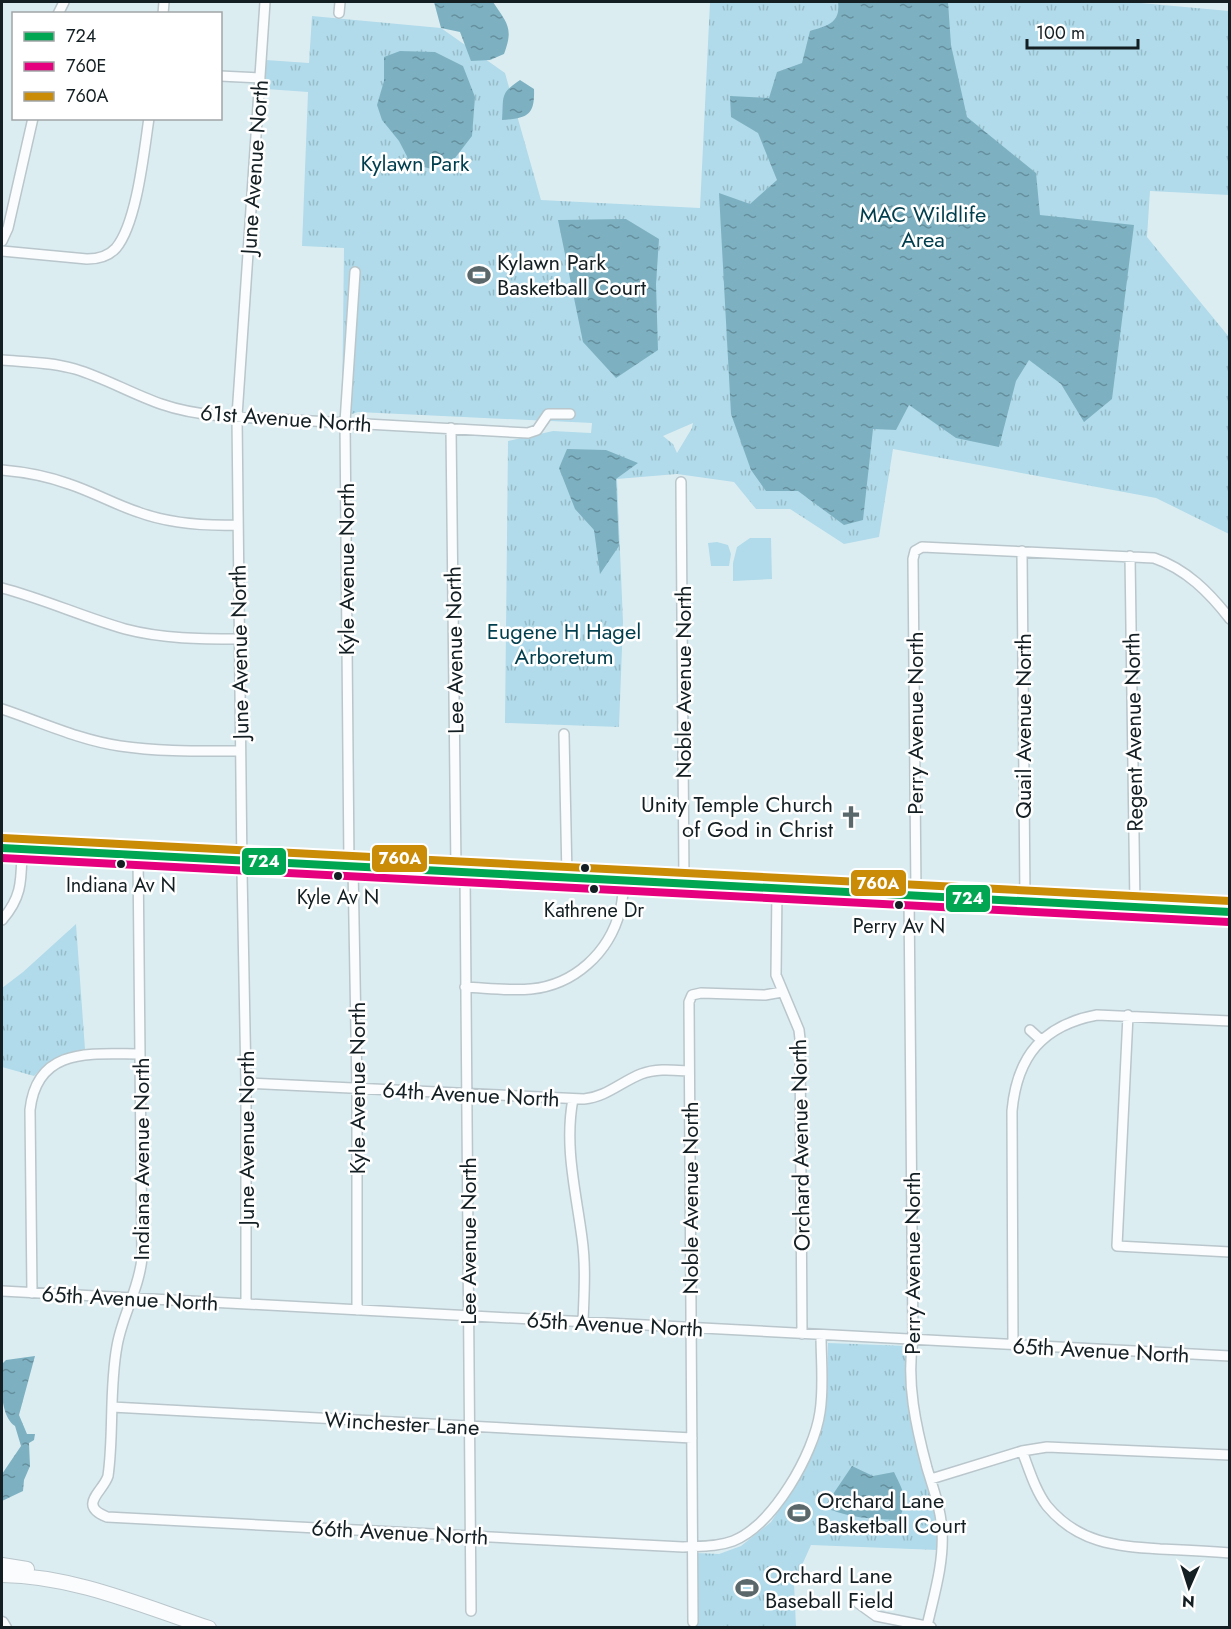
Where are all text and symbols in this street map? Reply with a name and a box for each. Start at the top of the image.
legend [12,12,222,120]
scale bar [1027,12,1138,50]
text: 100 m [1036,20,1085,46]
text: 724 [66,23,96,49]
text: 760E [66,53,107,79]
street label: June Avenue North [232,79,276,258]
text: 760A [66,83,109,109]
park label: Kylawn Park [361,147,470,179]
park label: MAC Wildlife Area [860,198,986,255]
place label: Kylawn Park Basketball Court [497,246,647,303]
sports icon: Kylawn Park Basketball Court [466,262,492,288]
street label: 61st Avenue North [199,396,373,440]
street label: Kyle Avenue North [330,483,362,655]
street label: June Avenue North [221,564,257,743]
street label: Lee Avenue North [437,566,471,734]
street label: Noble Avenue North [667,585,699,779]
park label: Eugene H Hagel Arboretum [487,615,641,672]
street label: Perry Avenue North [899,631,931,815]
street label: Regent Avenue North [1115,632,1151,832]
street label: Quail Avenue North [1007,633,1039,819]
place label: Unity Temple Church of God in Christ [641,788,834,845]
church icon: Unity Temple Church of God in Christ [838,804,864,830]
line badge: 760A [371,844,428,873]
line badge: 724 [241,847,287,876]
text: 760A [379,847,422,870]
text: 724 [248,850,280,873]
marker: Indiana Av N [115,858,127,870]
unlabelled marker [579,862,591,874]
line badge: 760A [850,869,907,897]
marker: Kyle Av N [332,870,344,882]
place label: Indiana Av N [66,871,176,900]
text: 760A [857,872,900,895]
place label: Kyle Av N [297,883,379,912]
marker: Kathrene Dr [588,883,600,895]
line badge: 724 [945,884,991,913]
text: 724 [952,887,984,910]
place label: Kathrene Dr [544,896,644,925]
marker: Perry Av N [893,899,905,911]
place label: Perry Av N [853,912,945,941]
street label: Kyle Avenue North [341,1002,373,1174]
street label: Orchard Avenue North [782,1038,818,1252]
street label: June Avenue North [230,1051,262,1228]
street label: Indiana Avenue North [125,1057,157,1261]
street label: 64th Avenue North [382,1073,560,1115]
street label: Noble Avenue North [674,1101,706,1295]
street label: Lee Avenue North [452,1157,484,1325]
street label: Perry Avenue North [896,1171,928,1355]
street label: 65th Avenue North [41,1277,219,1319]
street label: 65th Avenue North [526,1303,704,1345]
street label: 65th Avenue North [1012,1329,1190,1371]
street label: Winchester Lane [324,1403,480,1443]
place label: Orchard Lane Basketball Court [817,1484,967,1541]
sports icon: Orchard Lane Basketball Court [786,1500,812,1526]
street label: 66th Avenue North [311,1511,489,1553]
north arrow [1159,1557,1219,1617]
place label: Orchard Lane Baseball Field [765,1559,894,1616]
sports icon: Orchard Lane Baseball Field [734,1575,760,1601]
text: N [1181,1590,1195,1613]

